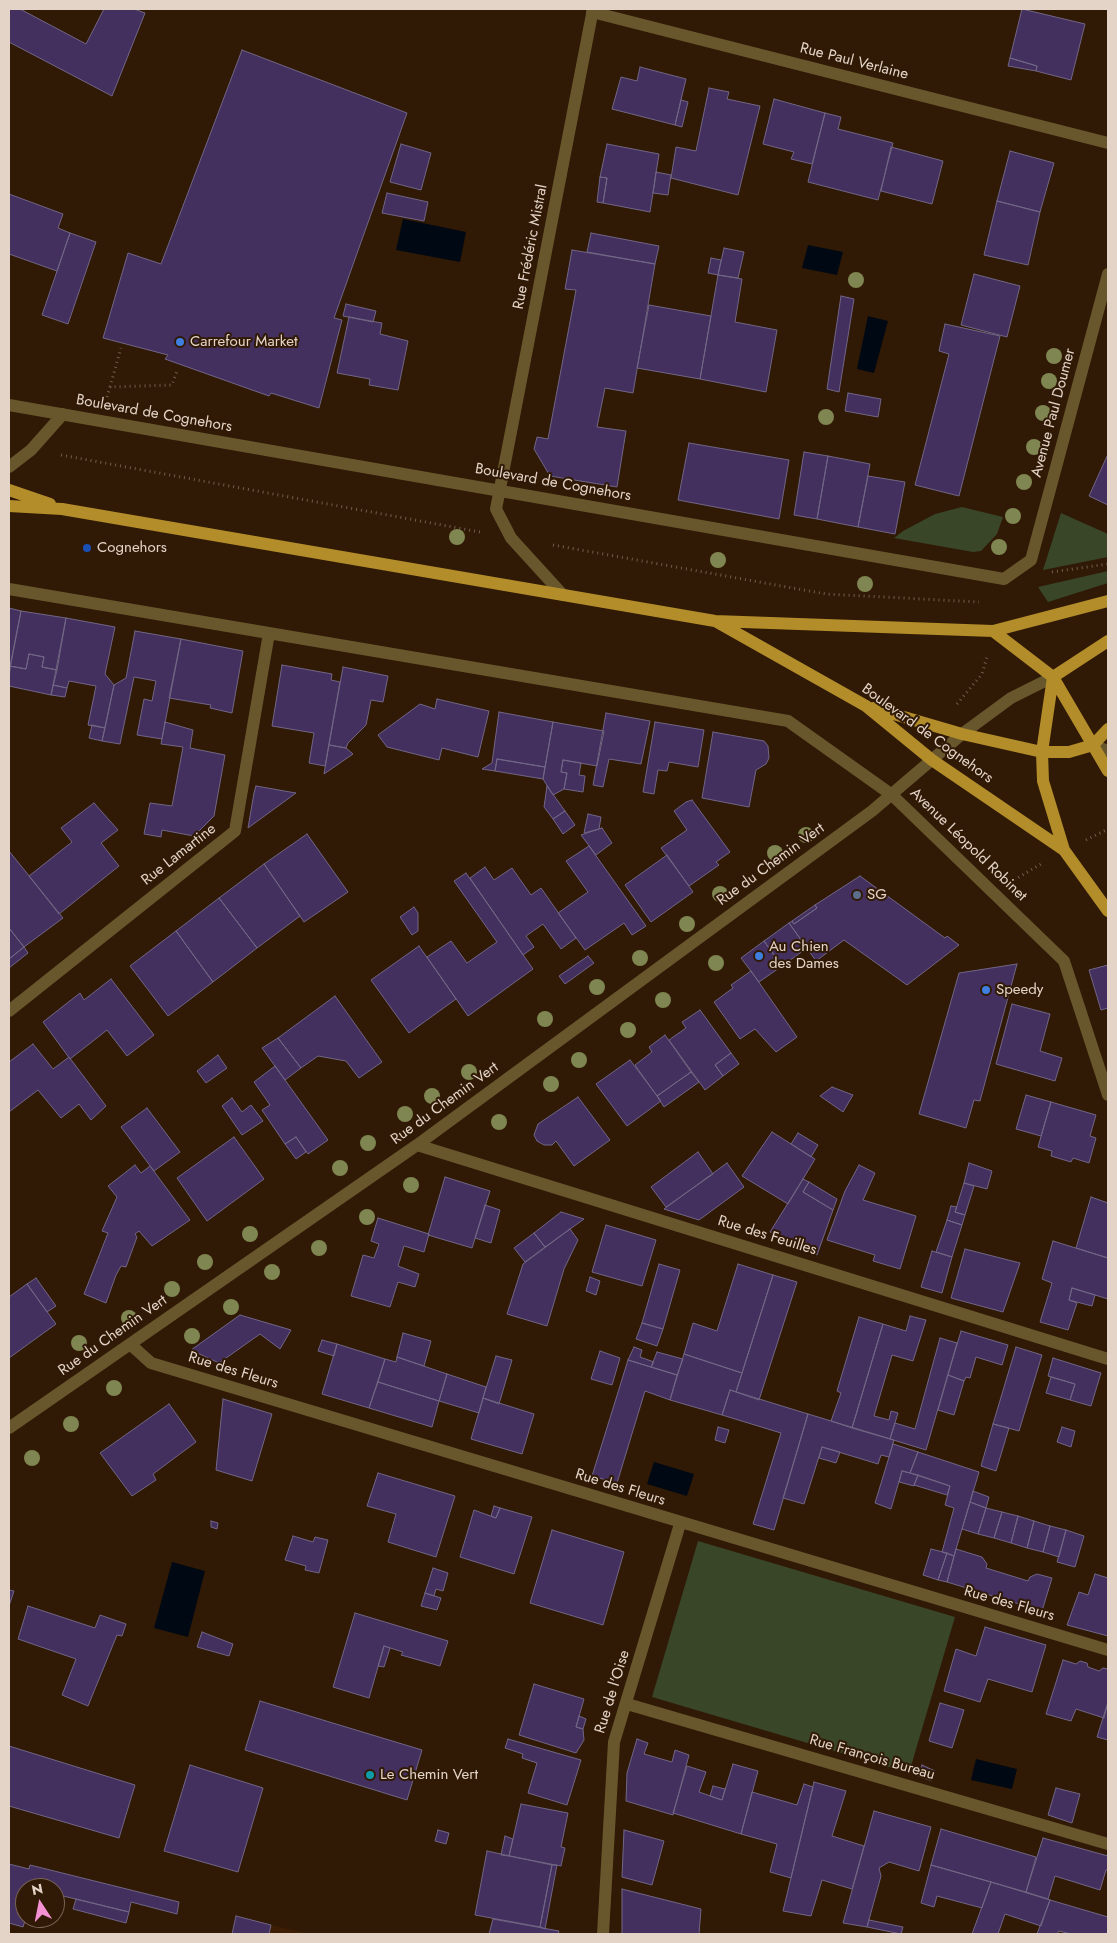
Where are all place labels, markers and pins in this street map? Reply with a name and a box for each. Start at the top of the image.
place label: Carrefour Market [190,333,297,351]
marker: Carrefour Market [174,336,186,348]
place label: Cognehors [97,539,167,557]
marker: Cognehors [81,542,93,554]
place label: SG [867,886,887,904]
marker: SG [851,889,863,901]
place label: Au Chien des Dames [769,938,839,973]
marker: Au Chien des Dames [753,950,765,962]
place label: Speedy [996,981,1043,999]
marker: Speedy [980,984,992,996]
place label: Le Chemin Vert [380,1766,478,1784]
marker: Le Chemin Vert [364,1769,376,1781]

